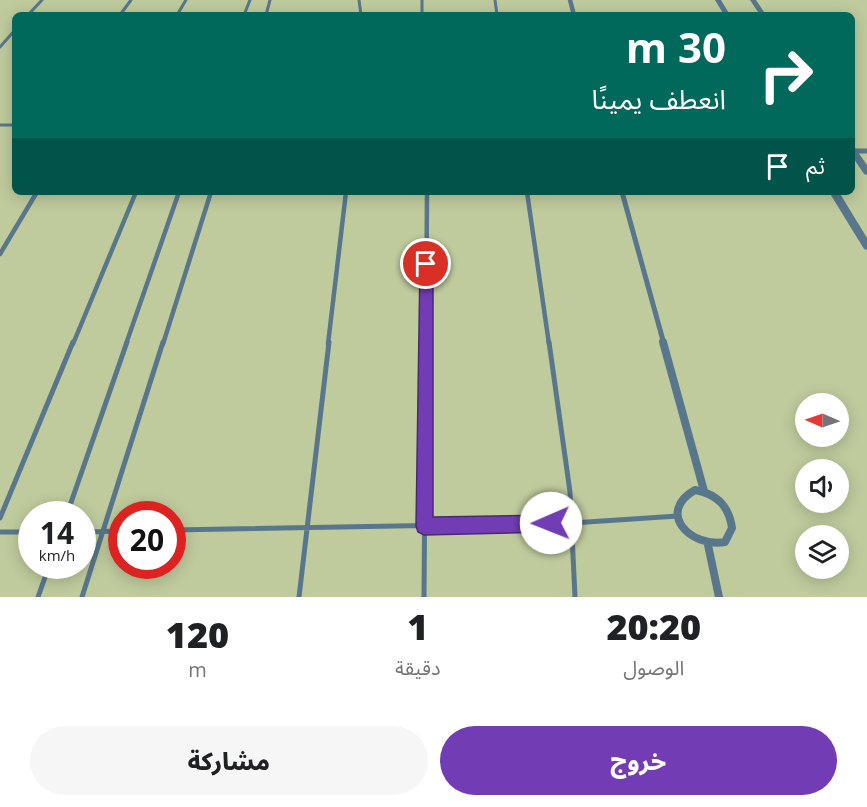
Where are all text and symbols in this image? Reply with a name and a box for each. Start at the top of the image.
text: 30 m [626,18,726,75]
icon: right [747,36,825,114]
text: انعطف يمينًا [592,80,726,117]
icon: arrive [761,150,794,183]
text: ثم [806,150,825,180]
pin [400,238,451,289]
icon: arrive [409,247,442,280]
north arrow [795,393,849,447]
map controls [795,393,849,579]
button: sound [795,459,849,513]
position arrow [519,491,583,555]
speed limit sign: 20 [108,501,186,579]
text: 14 [40,512,74,553]
button: layers [795,525,849,579]
text: km/h [39,545,75,565]
text: 1 [407,602,428,651]
text: 20:20 [606,602,701,651]
text: 120 [166,610,229,659]
text: دقيقة [395,654,441,681]
text: الوصول [623,654,684,681]
text: m [188,656,207,683]
button: مشاركة [30,726,428,795]
button: خروج [440,726,837,795]

